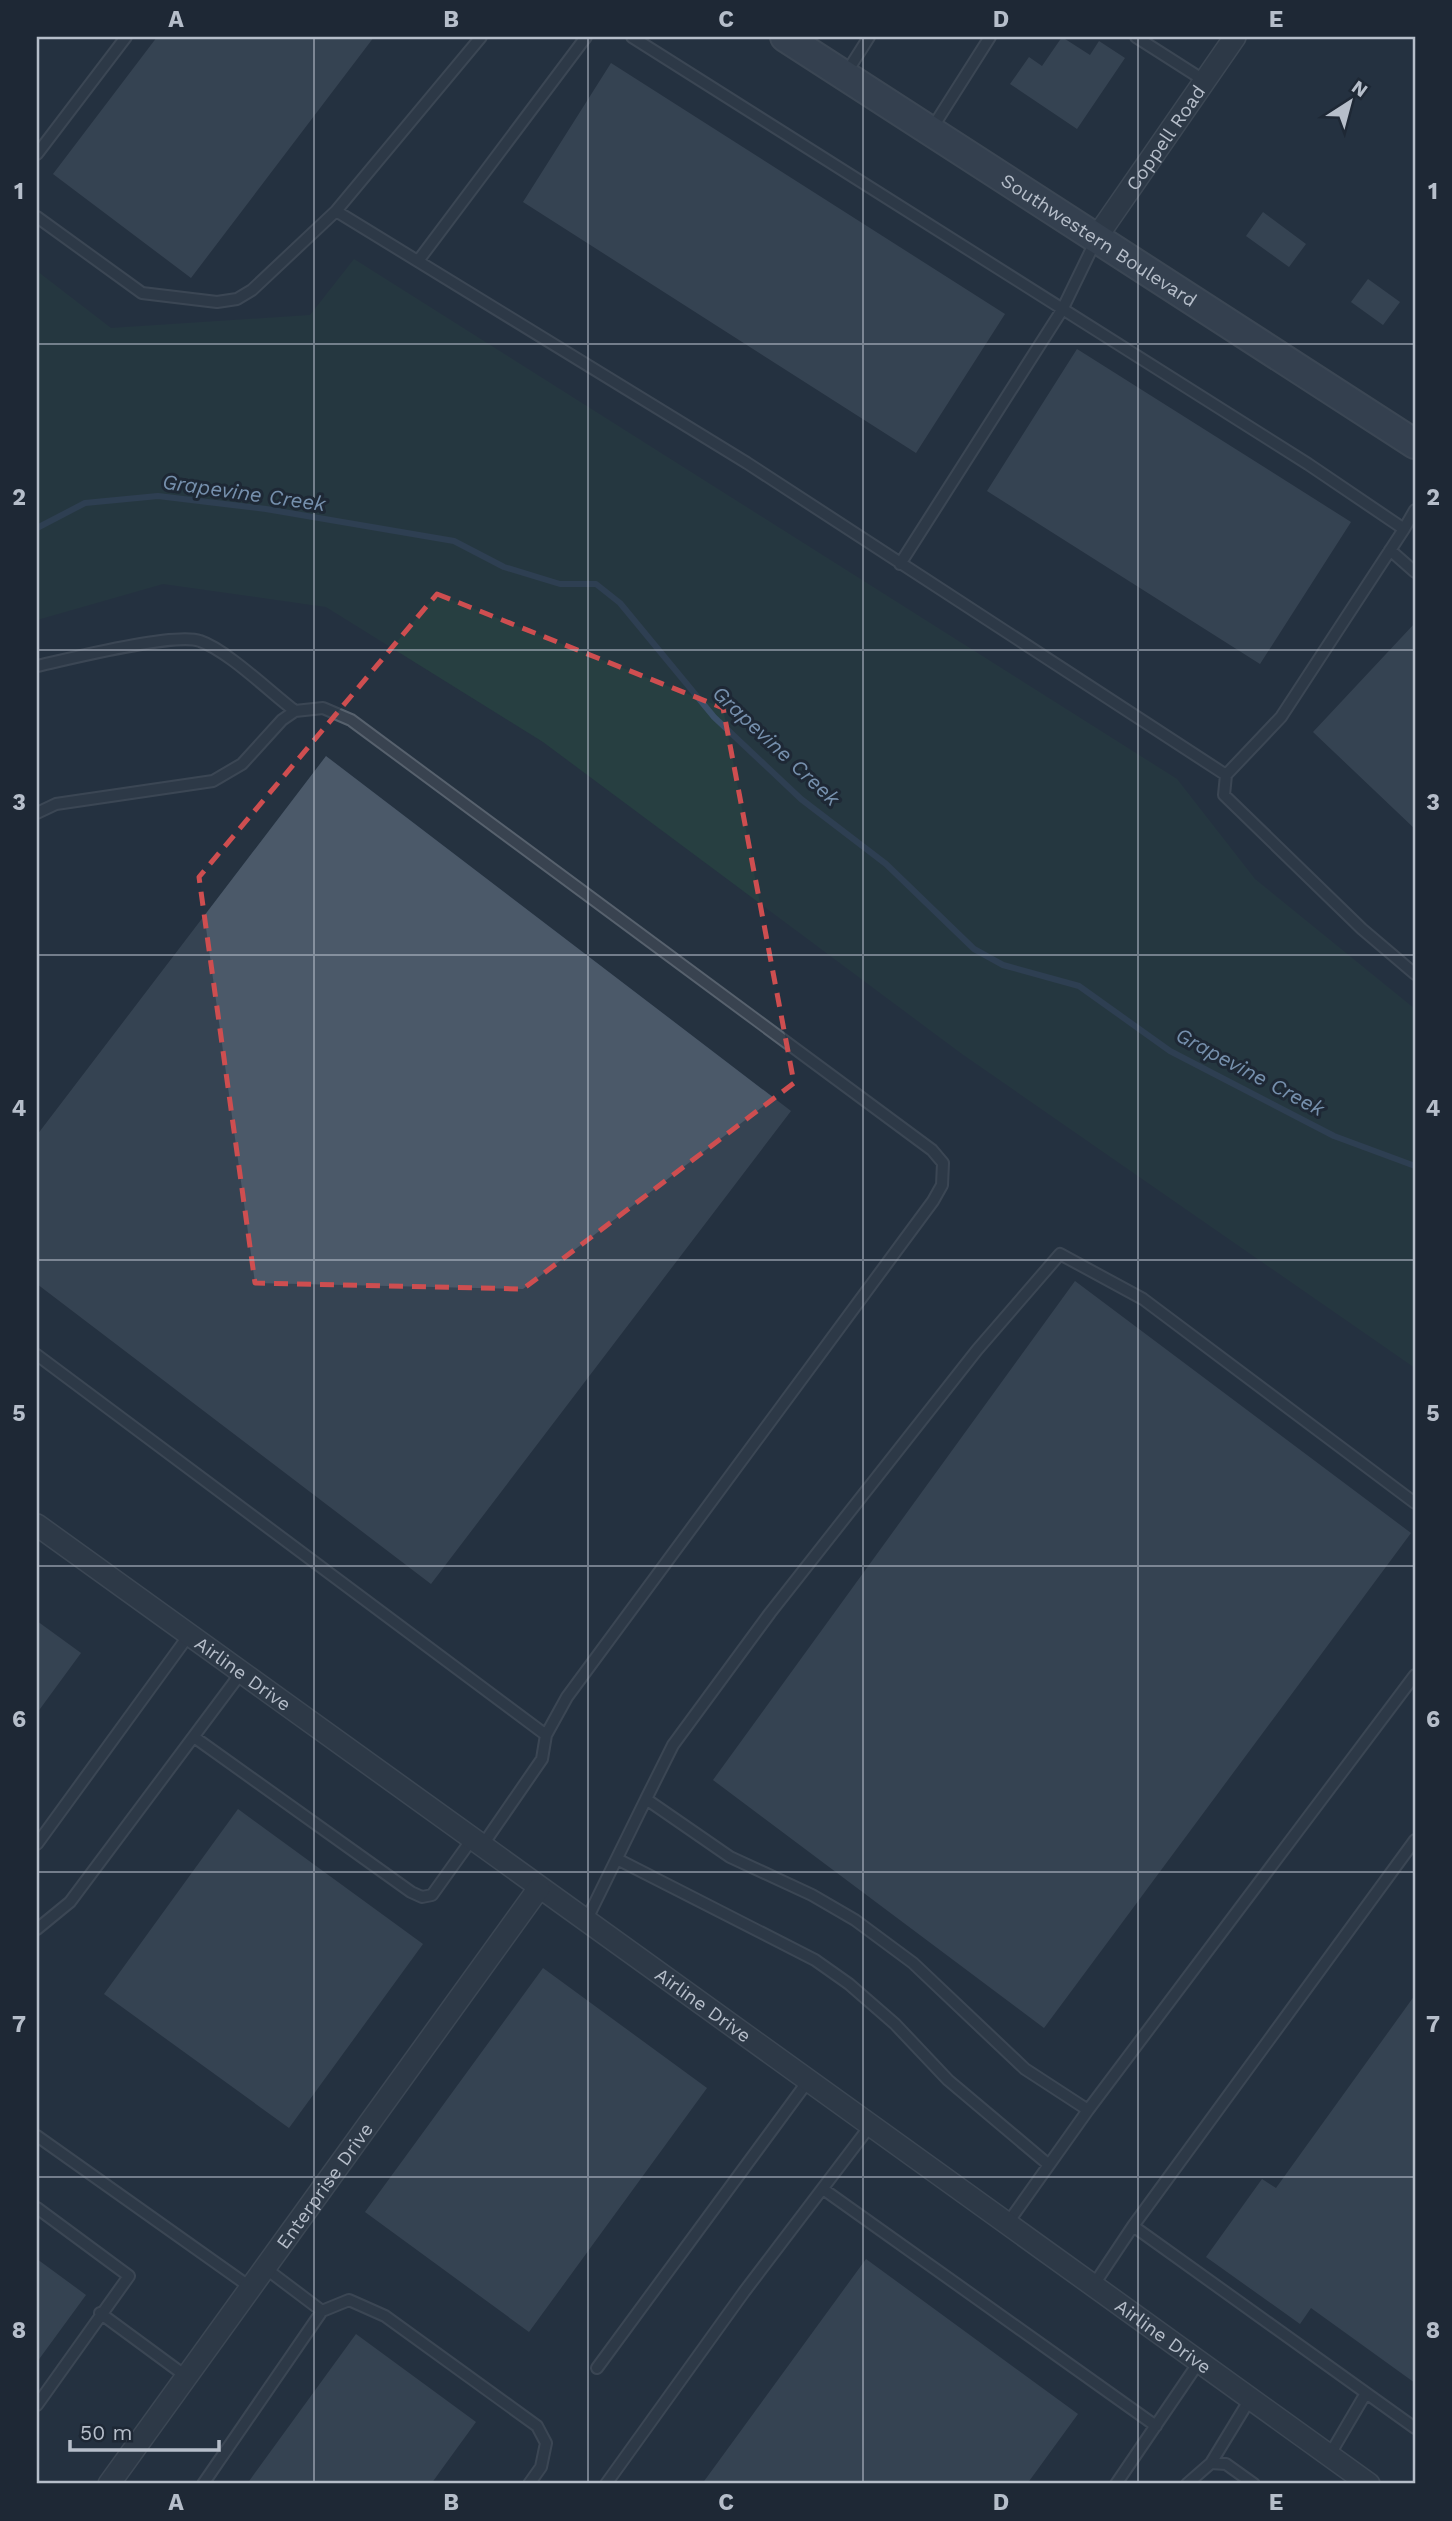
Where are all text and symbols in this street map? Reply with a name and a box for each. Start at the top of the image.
text: A [168,6,184,33]
text: B [443,6,459,33]
text: C [718,6,734,33]
text: D [993,6,1009,33]
text: E [1269,6,1283,33]
north arrow [1316,66,1386,136]
text: N [1347,75,1372,102]
street label: Coppell Road [1121,81,1210,195]
street label: Southwestern Boulevard [997,169,1201,312]
text: 1 [14,178,24,205]
text: 1 [1428,178,1438,205]
water label: Grapevine Creek [161,469,328,516]
text: 2 [12,484,26,511]
text: 2 [1426,484,1440,511]
water label: Grapevine Creek [708,680,846,811]
text: 3 [12,789,26,816]
text: 3 [1426,789,1440,816]
water label: Grapevine Creek [1172,1022,1329,1122]
text: 4 [12,1095,27,1122]
text: 4 [1426,1095,1441,1122]
text: 5 [12,1400,26,1427]
text: 5 [1426,1400,1440,1427]
street label: Airline Drive [190,1632,295,1716]
text: 6 [12,1706,26,1733]
text: 6 [1426,1706,1440,1733]
street label: Airline Drive [651,1963,755,2047]
text: 7 [12,2011,26,2038]
text: 7 [1426,2011,1440,2038]
street label: Enterprise Drive [272,2118,378,2253]
street label: Airline Drive [1111,2294,1216,2379]
text: 8 [12,2317,26,2344]
text: 8 [1426,2317,1440,2344]
scale bar [70,2409,219,2453]
text: 50 m [80,2420,132,2445]
text: A [168,2489,184,2516]
text: B [443,2489,459,2516]
text: C [718,2489,734,2516]
text: D [993,2489,1009,2516]
text: E [1269,2489,1283,2516]

